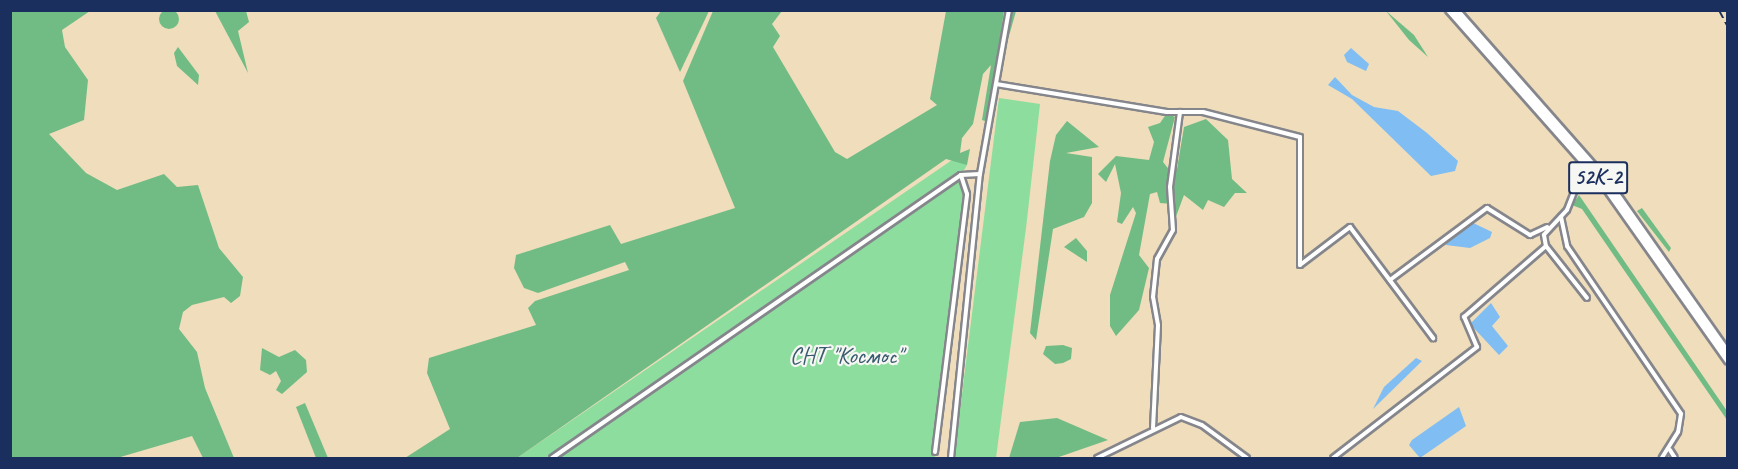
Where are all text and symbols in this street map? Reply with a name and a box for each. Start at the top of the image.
road number: 52К-2 [1568,159,1628,197]
park label: СНТ "Космос" [790,342,902,370]

